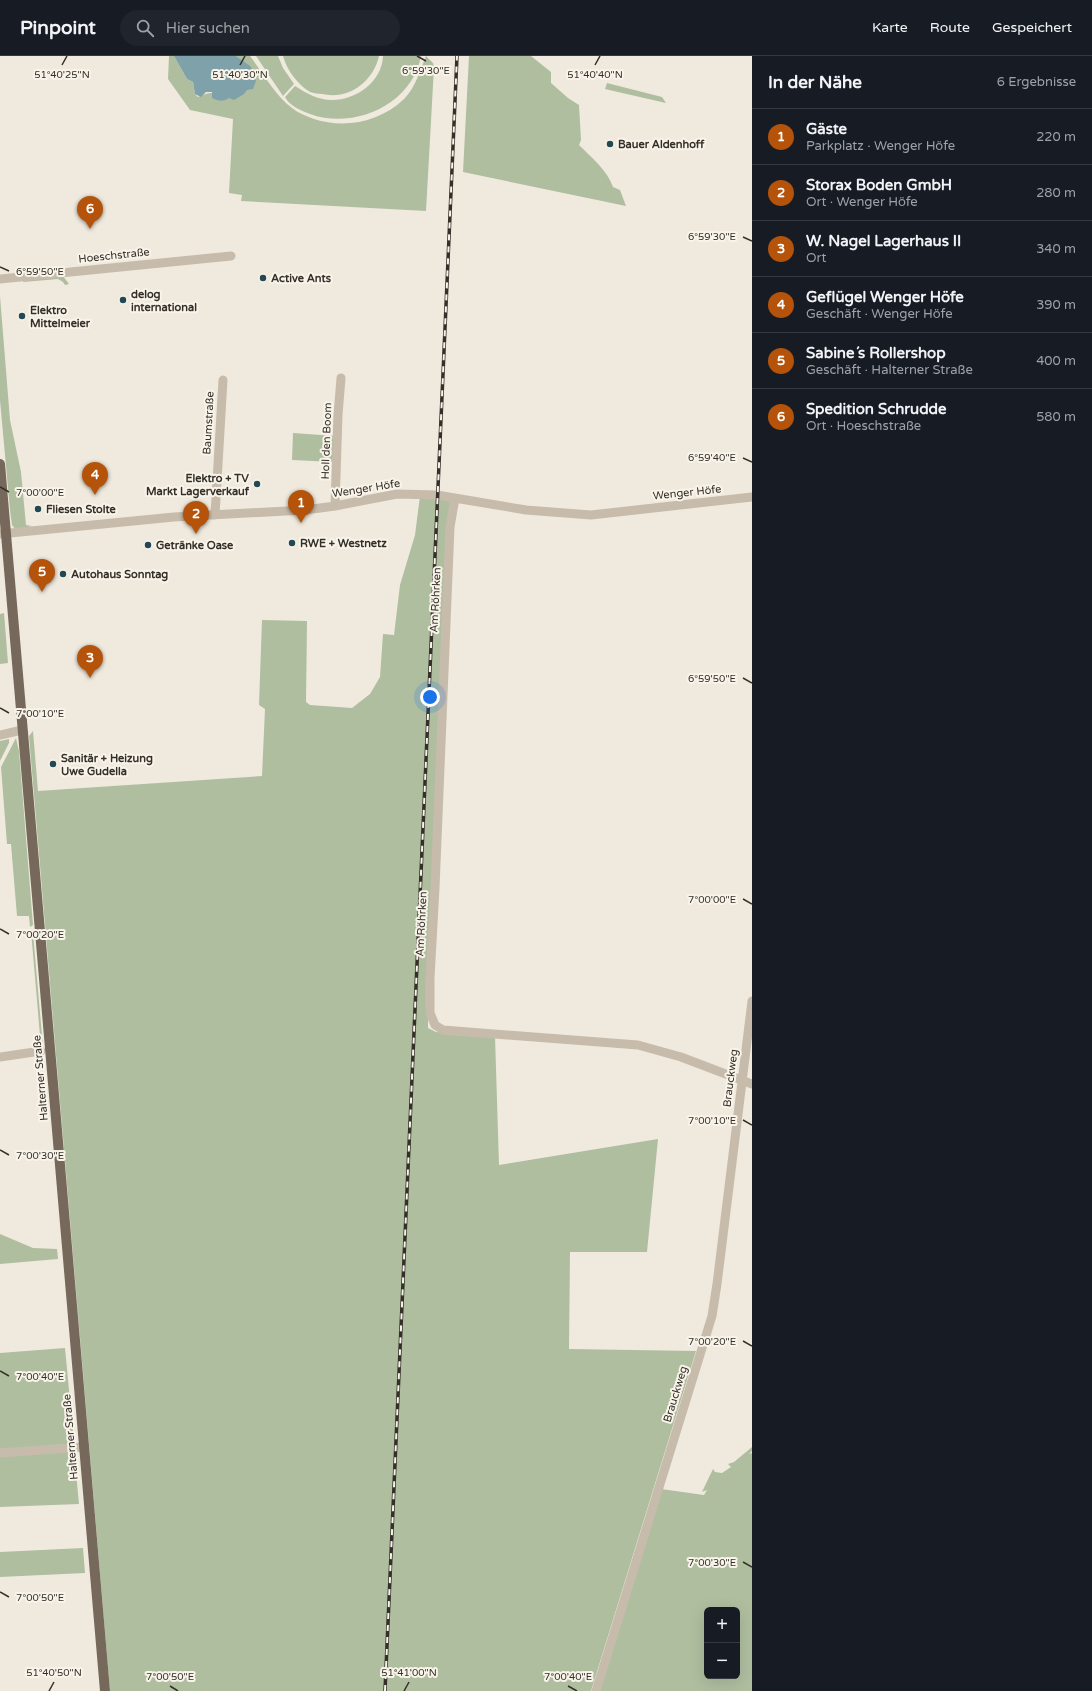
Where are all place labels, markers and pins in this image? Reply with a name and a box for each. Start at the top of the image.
place label: Bauer Aldenhoff [618,138,705,151]
marker: Bauer Aldenhoff [605,139,615,149]
pin: 6 [77,196,103,229]
place label: Active Ants [271,272,332,285]
marker: Active Ants [258,273,268,283]
place label: delog international [131,288,197,314]
marker: delog international [118,295,128,305]
place label: Elektro Mittelmeier [30,304,91,330]
marker: Elektro Mittelmeier [17,311,27,321]
pin: 4 [82,462,108,495]
place label: Elektro + TV Markt Lagerverkauf [146,472,250,499]
marker: Elektro + TV Markt Lagerverkauf [252,479,262,489]
pin: 1 [288,490,314,523]
pin: 2 [183,501,209,534]
place label: Fliesen Stolte [46,503,117,516]
marker: Fliesen Stolte [33,504,43,514]
place label: RWE + Westnetz [300,537,387,550]
marker: RWE + Westnetz [287,538,297,548]
place label: Getränke Oase [156,539,234,552]
marker: Getränke Oase [143,540,153,550]
pin: 5 [29,559,55,592]
place label: Autohaus Sonntag [71,568,168,582]
marker: Autohaus Sonntag [58,569,68,579]
pin: 3 [77,645,103,678]
place label: Sanitär + Heizung Uwe Gudella [61,752,153,778]
marker: Sanitär + Heizung Uwe Gudella [48,759,58,769]

